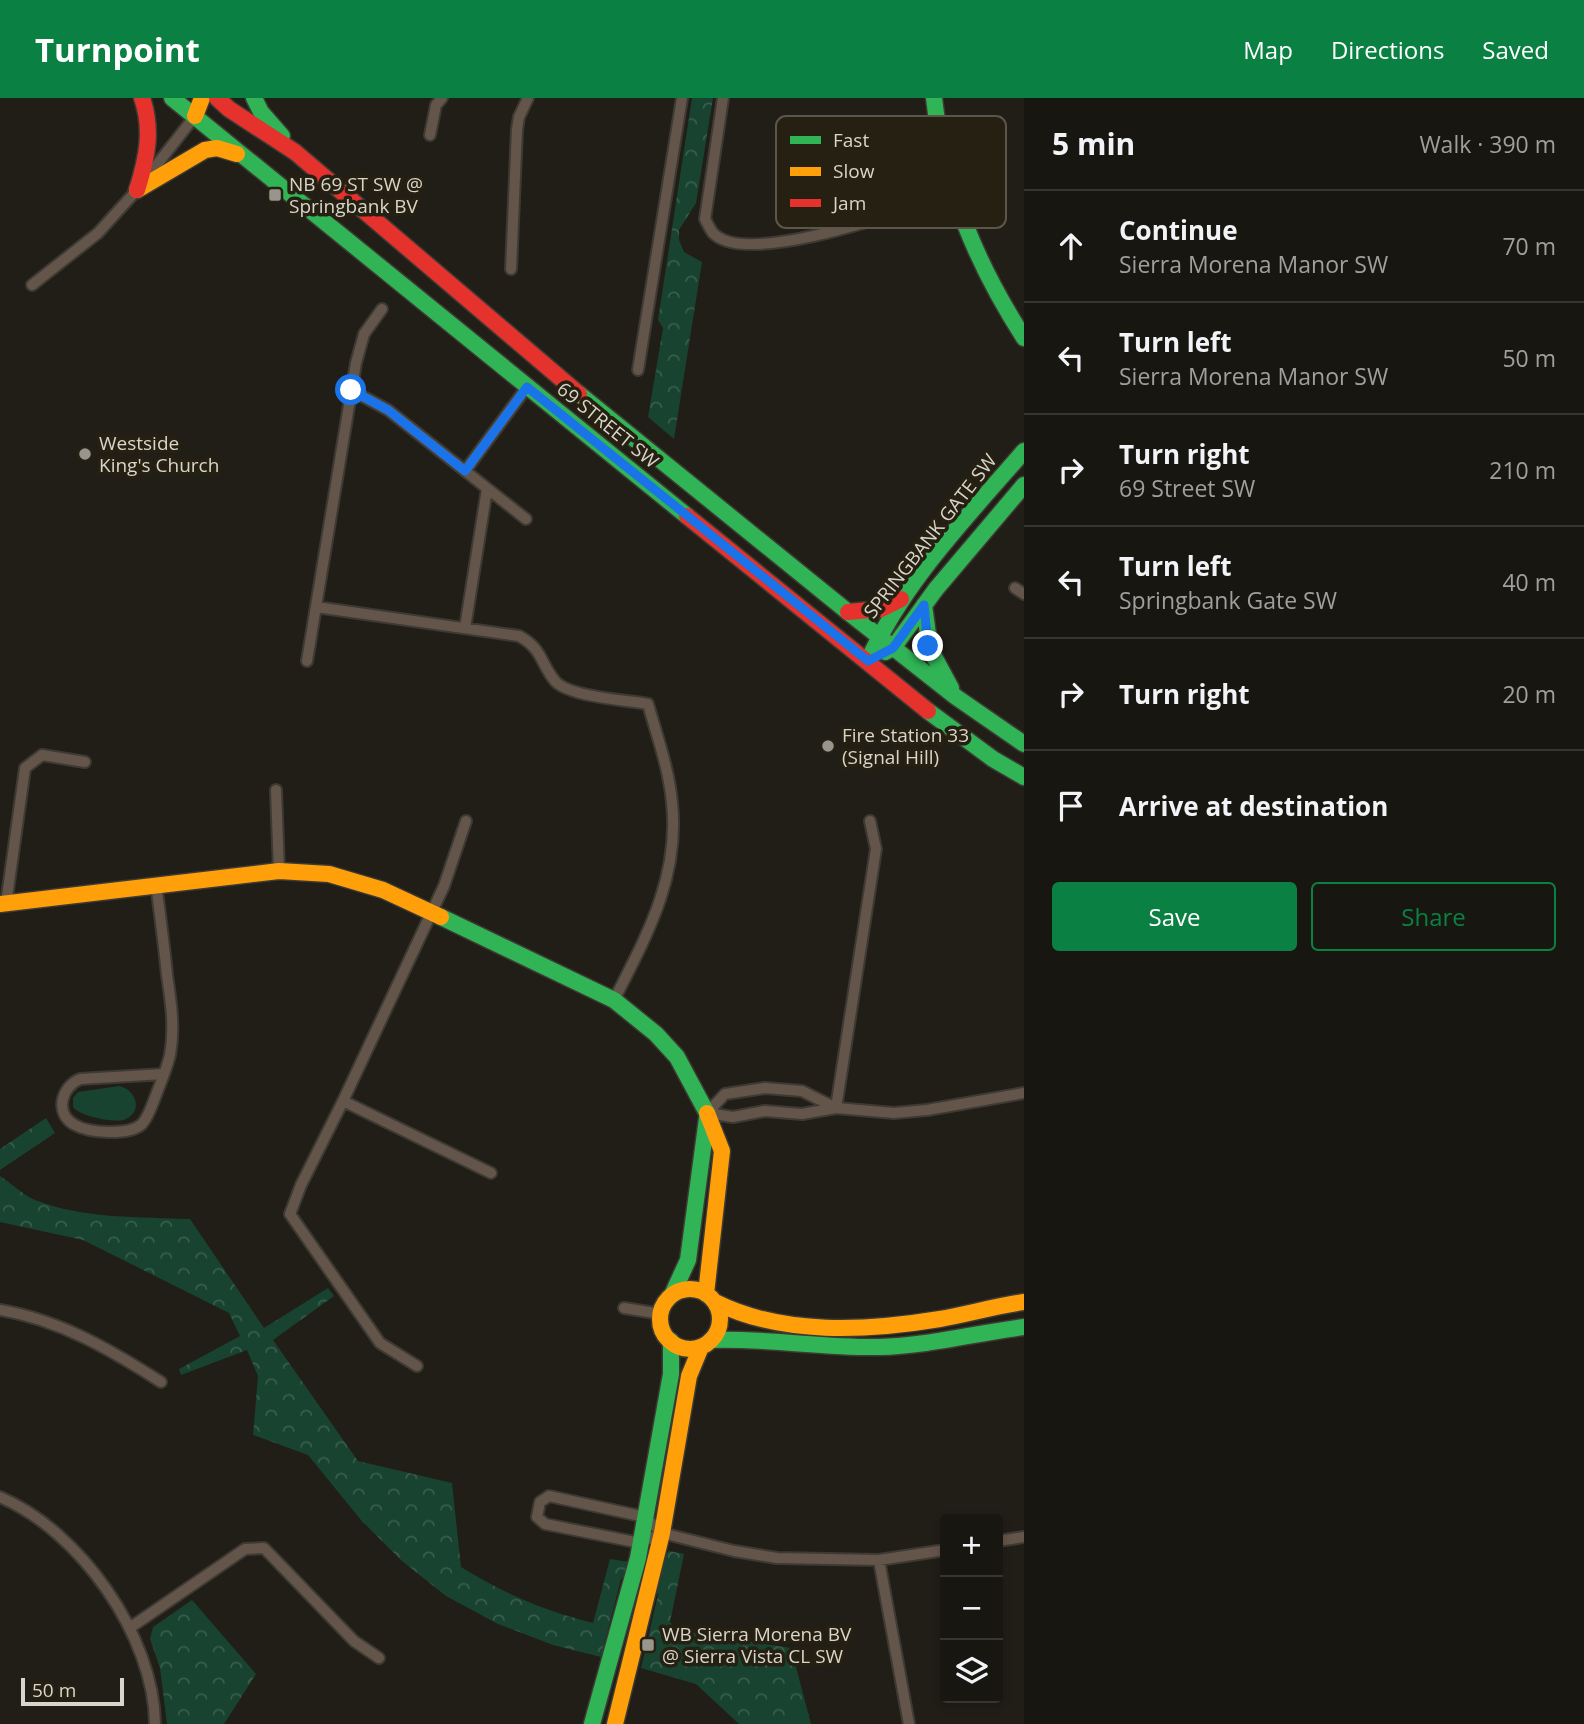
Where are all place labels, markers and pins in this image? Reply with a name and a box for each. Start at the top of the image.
place label: NB 69 ST SW @ Springbank BV [289,171,423,219]
marker: NB 69 ST SW @ Springbank BV [267,187,283,203]
place label: Westside King's Church [99,430,219,478]
marker: Westside King's Church [77,446,93,462]
place label: Fire Station 33 (Signal Hill) [842,722,969,770]
marker: Fire Station 33 (Signal Hill) [820,738,836,754]
place label: WB Sierra Morena BV @ Sierra Vista CL SW [662,1621,852,1669]
marker: WB Sierra Morena BV @ Sierra Vista CL SW [640,1637,656,1653]

